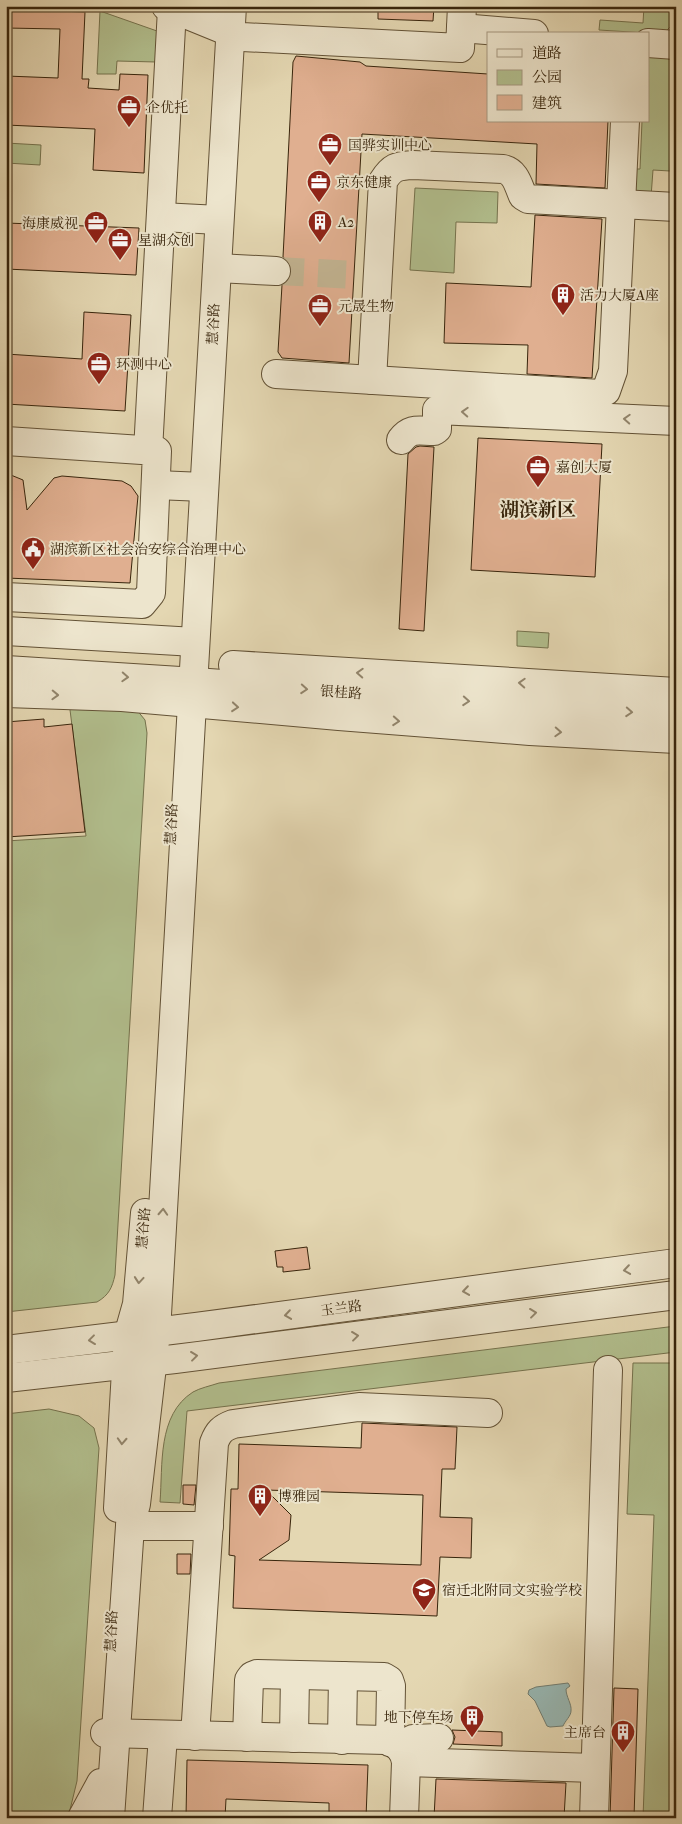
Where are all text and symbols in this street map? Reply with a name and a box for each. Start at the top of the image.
legend [487,32,650,122]
text: 道路 [532,44,562,62]
text: 公园 [532,68,562,86]
office icon: 企优托 [116,94,142,128]
text: 建筑 [532,94,562,112]
place label: 企优托 [146,99,188,116]
office icon: 国骅实训中心 [317,132,343,166]
place label: 国骅实训中心 [348,137,432,154]
office icon: 京东健康 [306,169,332,203]
place label: 京东健康 [336,174,392,191]
building icon: A2 [307,209,333,243]
office icon: 海康威视 [83,210,109,244]
place label: A2 [337,214,354,231]
place label: 海康威视 [22,215,78,232]
office icon: 星湖众创 [107,227,133,261]
place label: 星湖众创 [138,232,194,249]
building icon: 活力大厦A座 [550,282,576,316]
place label: 活力大厦A座 [580,287,659,304]
office icon: 元晟生物 [307,293,333,327]
place label: 元晟生物 [338,298,394,315]
street label: 慧谷路 [204,303,223,345]
office icon: 环测中心 [86,351,112,385]
place label: 环测中心 [116,356,172,373]
one-way arrow [460,406,468,417]
one-way arrow [623,414,630,424]
office icon: 嘉创大厦 [525,454,551,488]
place label: 嘉创大厦 [556,459,612,476]
district label: 湖滨新区 [500,499,576,521]
public building icon: 湖滨新区社会治安综合治理中心 [20,536,46,570]
place label: 湖滨新区社会治安综合治理中心 [50,541,246,558]
one-way arrow [356,668,364,679]
one-way arrow [121,672,129,683]
one-way arrow [518,677,526,688]
street label: 银桂路 [319,683,363,702]
one-way arrow [301,684,309,695]
one-way arrow [51,689,59,700]
one-way arrow [463,695,471,706]
one-way arrow [231,701,239,712]
one-way arrow [625,707,633,718]
one-way arrow [393,715,401,726]
one-way arrow [555,727,563,738]
street label: 慧谷路 [162,803,181,845]
street label: 慧谷路 [133,1206,154,1250]
one-way arrow [158,1208,169,1216]
one-way arrow [623,1264,631,1275]
one-way arrow [134,1276,145,1284]
one-way arrow [462,1285,470,1296]
street label: 玉兰路 [319,1297,363,1320]
one-way arrow [530,1308,538,1319]
one-way arrow [284,1309,292,1320]
one-way arrow [351,1331,359,1342]
one-way arrow [88,1334,96,1345]
one-way arrow [190,1351,198,1362]
one-way arrow [116,1437,127,1445]
building icon: 博雅园 [247,1483,273,1517]
place label: 博雅园 [278,1488,320,1505]
school or university icon: 宿迁北附同文实验学校 [411,1577,437,1611]
place label: 宿迁北附同文实验学校 [442,1582,582,1599]
street label: 慧谷路 [102,1610,121,1652]
building icon: 地下停车场 [459,1704,485,1738]
place label: 地下停车场 [384,1709,454,1726]
building icon: 主席台 [610,1719,636,1753]
place label: 主席台 [564,1724,606,1741]

